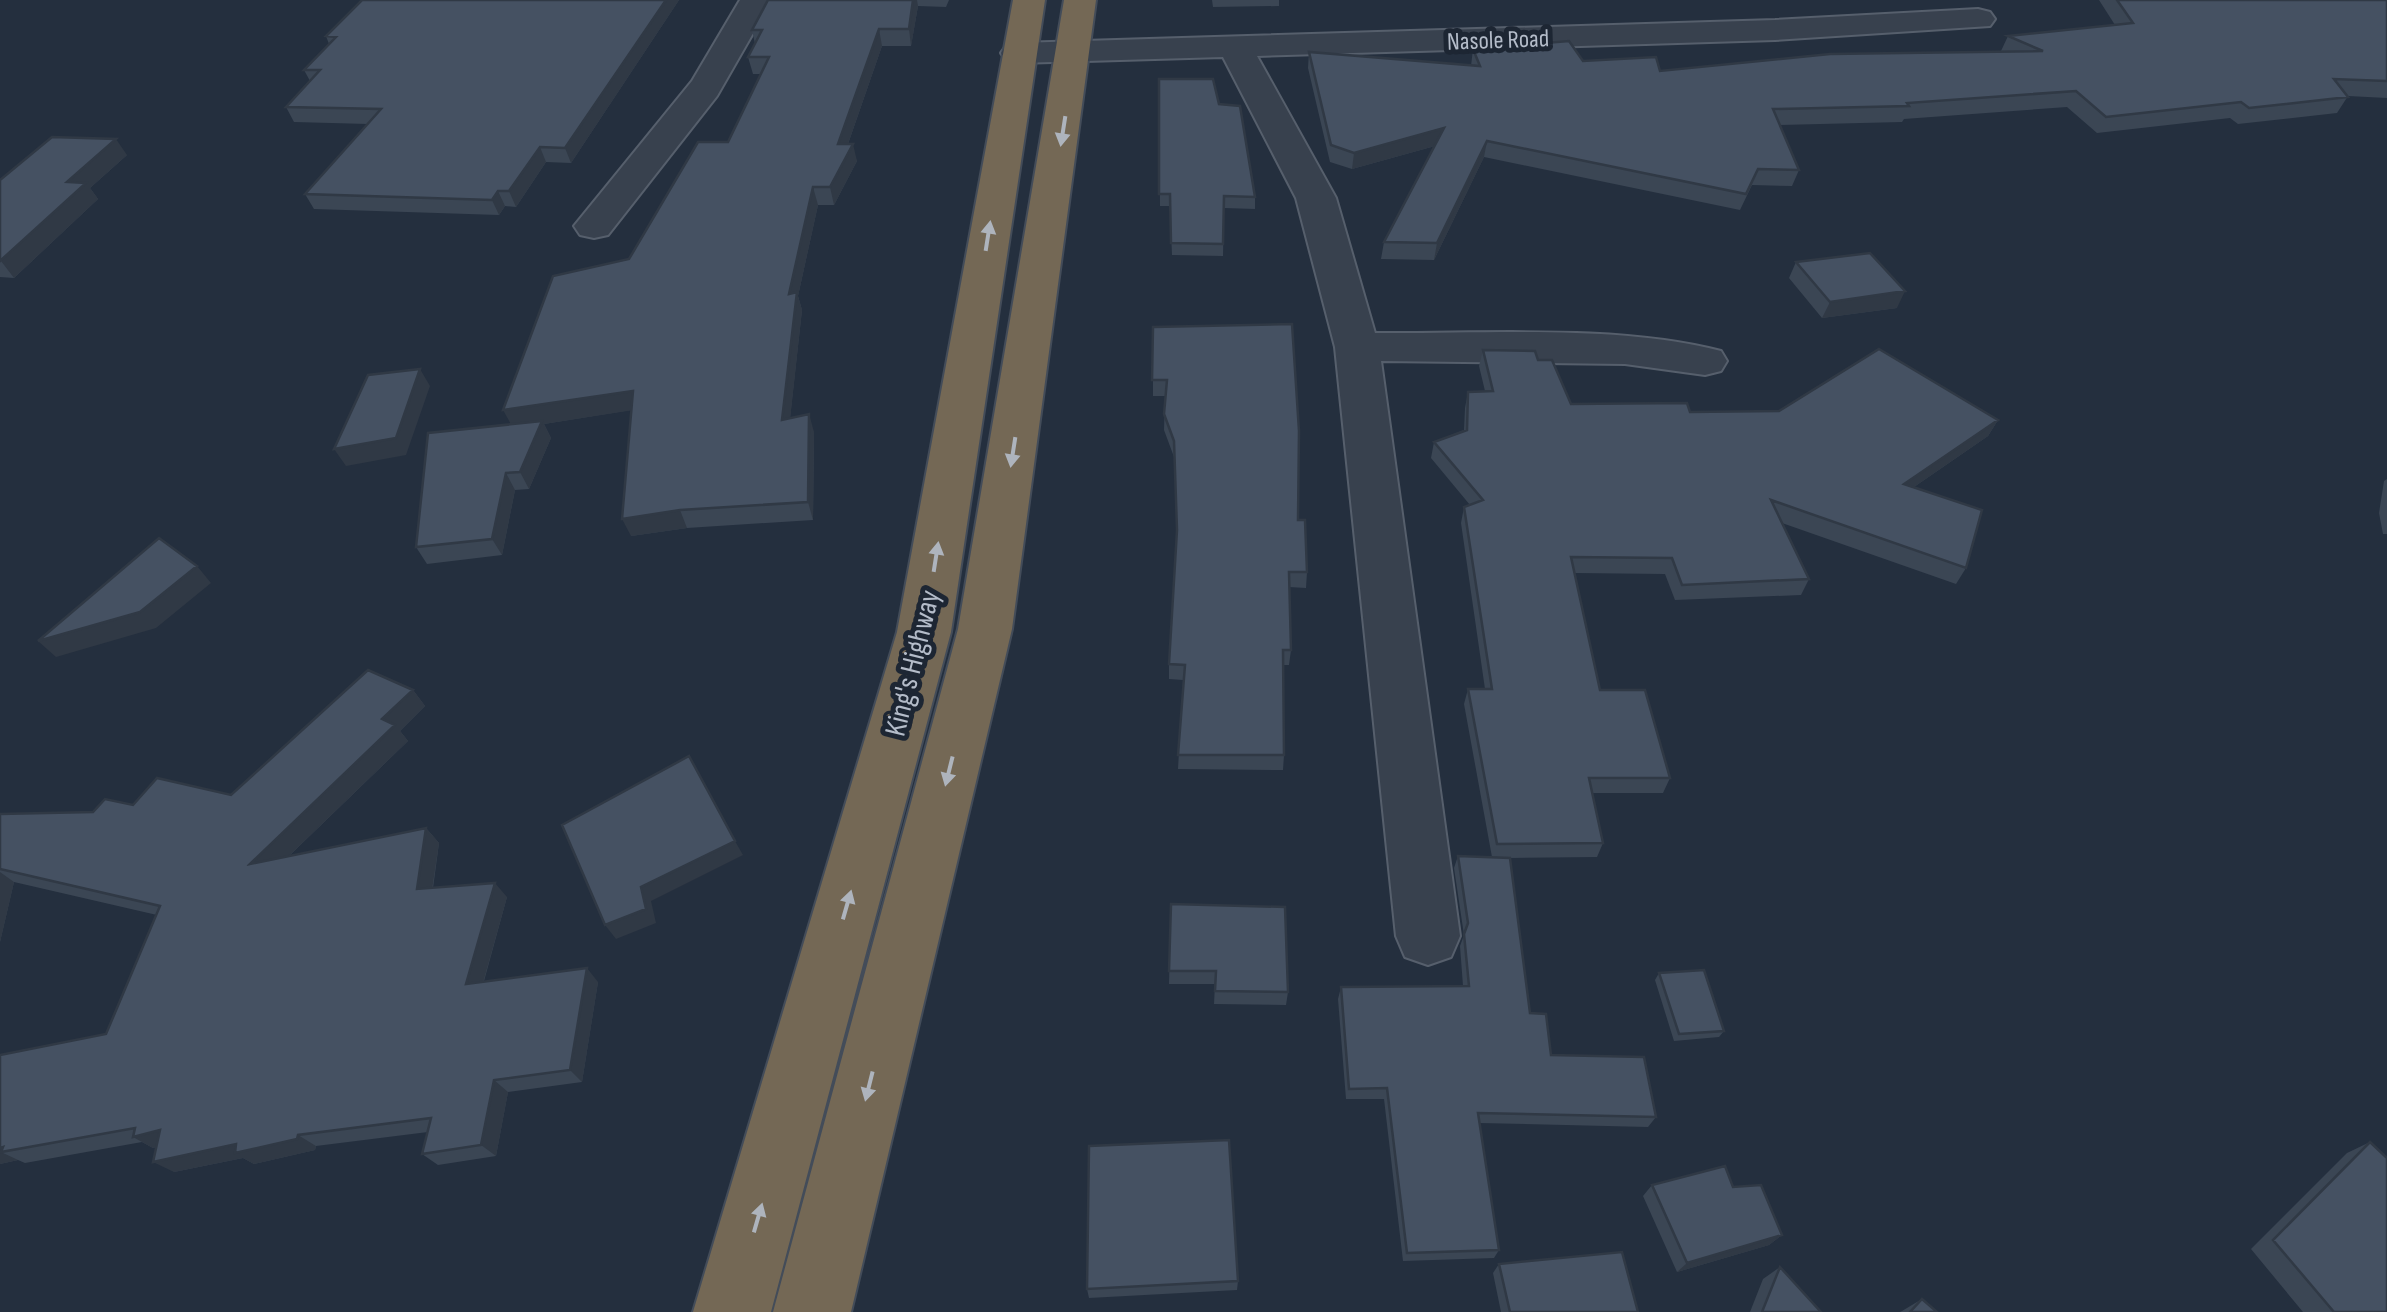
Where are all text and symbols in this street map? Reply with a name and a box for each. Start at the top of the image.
street label: Nasole Road [1447,23,1550,58]
one-way arrow [1054,116,1070,148]
one-way arrow [981,220,997,252]
one-way arrow [1004,437,1020,469]
one-way arrow [929,541,944,572]
street label: King's Highway [877,586,949,740]
one-way arrow [941,756,956,787]
one-way arrow [840,890,855,920]
one-way arrow [861,1071,876,1102]
one-way arrow [751,1202,767,1233]

